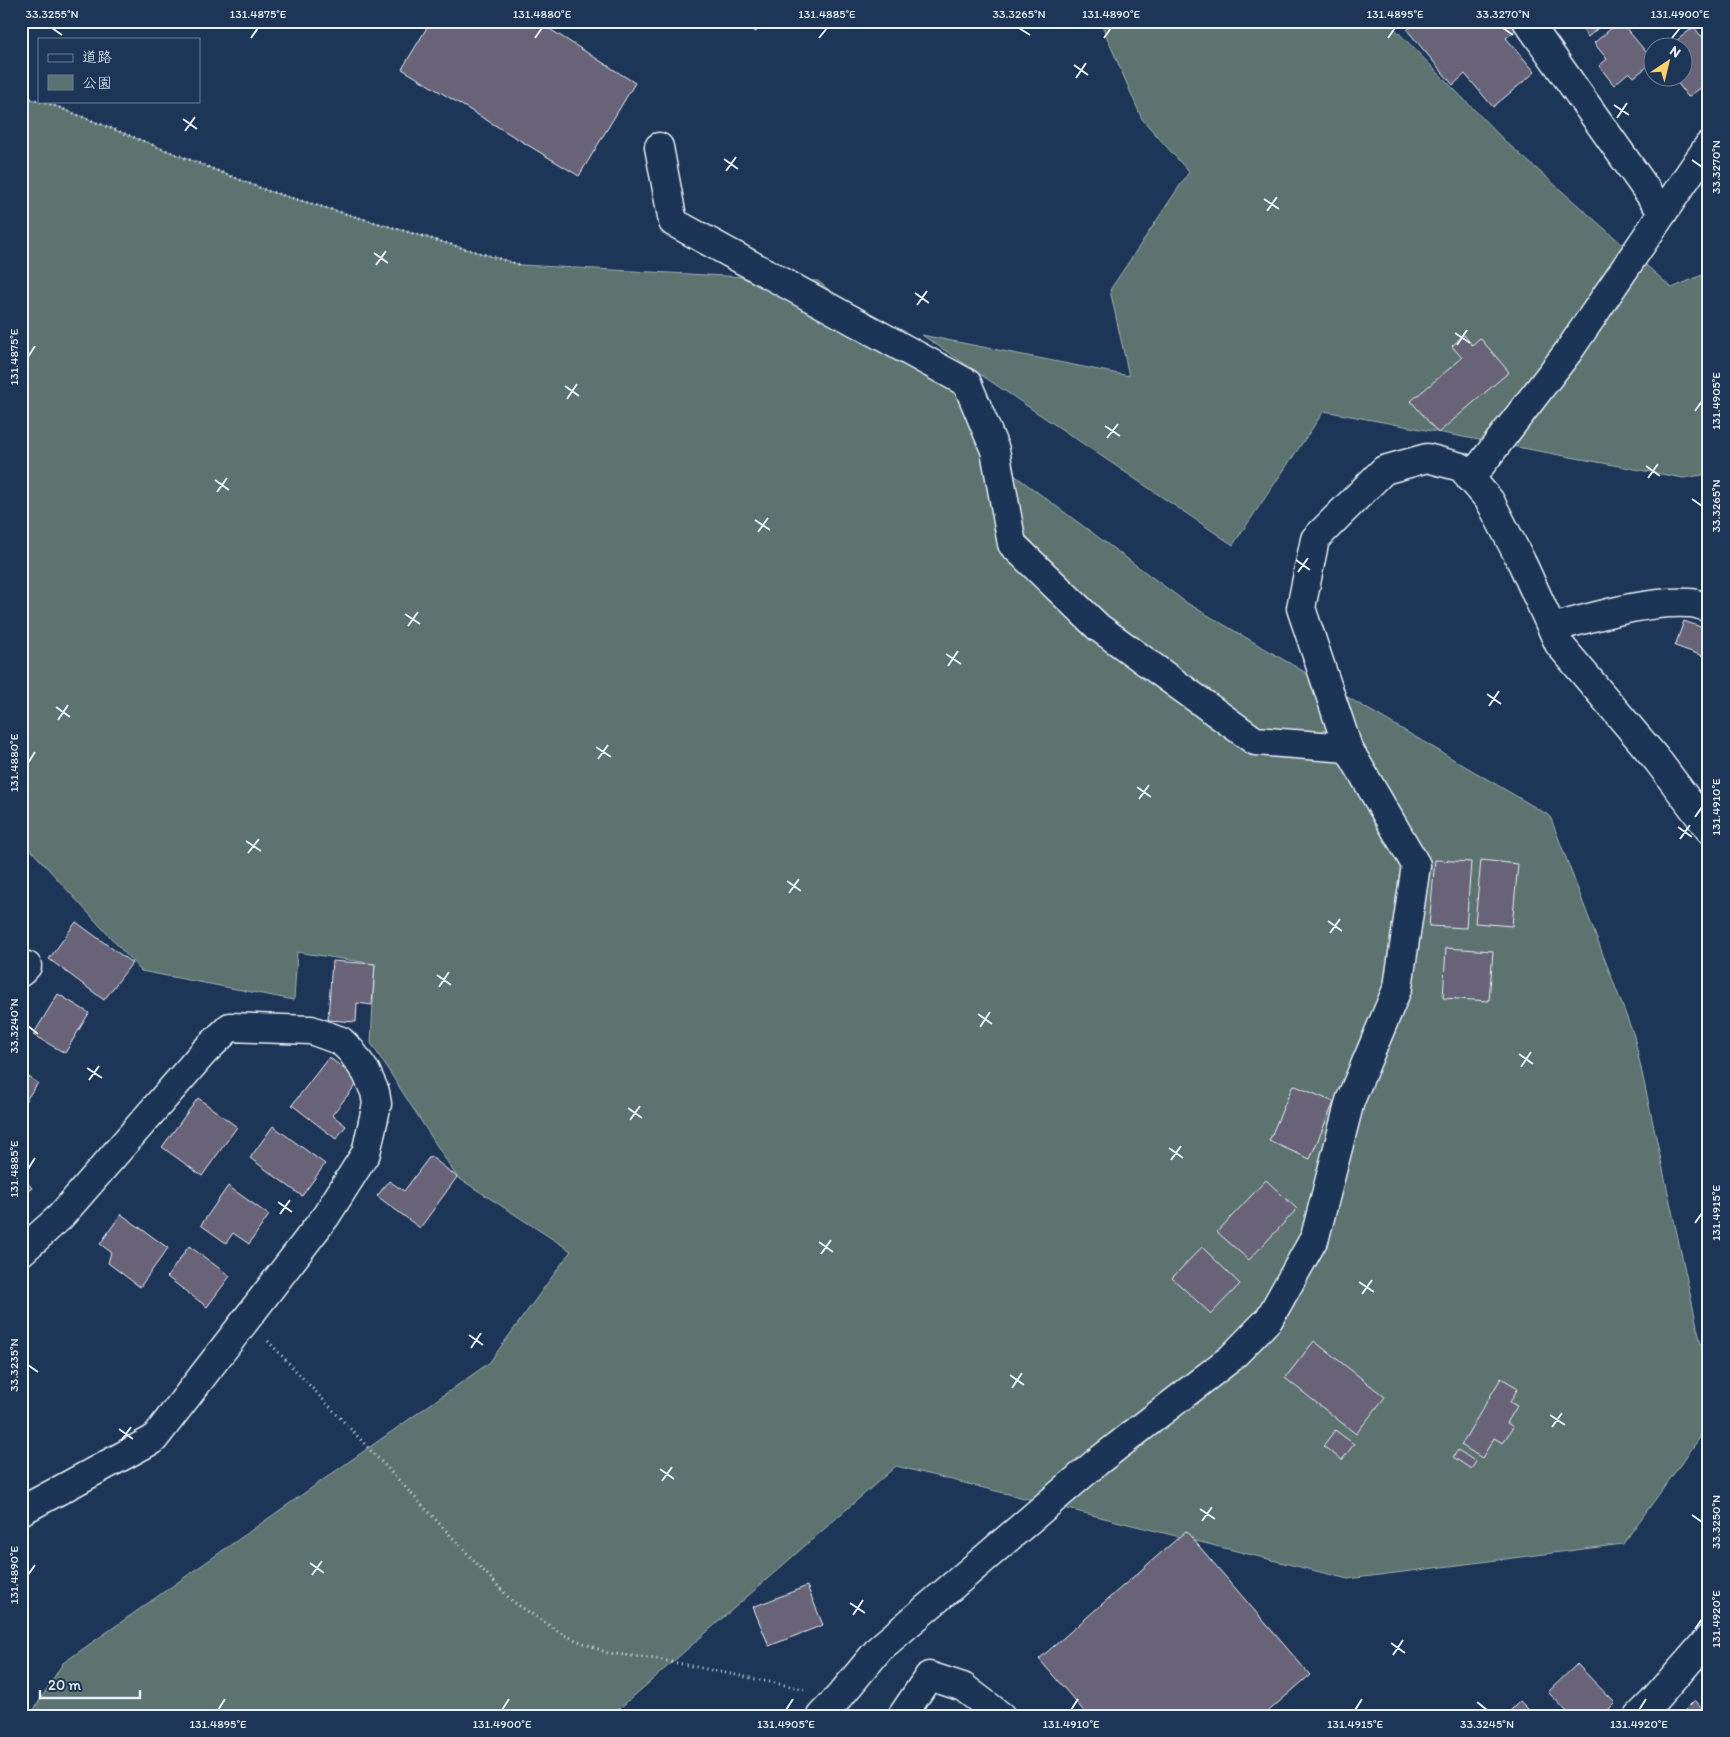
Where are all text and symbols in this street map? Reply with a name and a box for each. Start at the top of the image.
text: 33.3255°N [25,7,79,21]
text: 131.4875°E [230,7,287,21]
text: 131.4880°E [513,7,572,21]
text: 131.4885°E [798,7,856,21]
text: 33.3265°N [992,7,1046,21]
text: 131.4890°E [1082,7,1140,21]
text: 131.4895°E [1366,7,1424,21]
text: 33.3270°N [1476,7,1530,21]
text: 131.4900°E [1650,7,1710,21]
legend [38,38,200,102]
north arrow [1642,38,1692,88]
text: N [1666,42,1684,61]
text: 道路 [82,48,112,66]
text: 公園 [82,74,112,92]
text: 33.3270°N [1709,140,1723,194]
text: 131.4875°E [7,328,21,385]
text: 131.4905°E [1709,372,1723,430]
text: 33.3265°N [1709,479,1723,533]
text: 131.4880°E [7,733,21,792]
text: 131.4910°E [1709,778,1723,836]
text: 33.3240°N [7,998,21,1054]
text: 131.4885°E [7,1140,21,1198]
text: 131.4915°E [1709,1185,1723,1241]
text: 33.3235°N [7,1338,21,1392]
text: 33.3250°N [1709,1495,1723,1549]
text: 131.4890°E [7,1546,21,1604]
text: 131.4920°E [1709,1590,1723,1648]
scale bar [40,1667,140,1699]
text: 20 m [48,1676,82,1694]
text: 131.4895°E [189,1717,247,1731]
text: 131.4900°E [472,1717,532,1731]
text: 131.4905°E [757,1717,815,1731]
text: 131.4910°E [1042,1717,1100,1731]
text: 131.4915°E [1327,1717,1383,1731]
text: 33.3245°N [1460,1717,1514,1731]
text: 131.4920°E [1610,1717,1668,1731]

